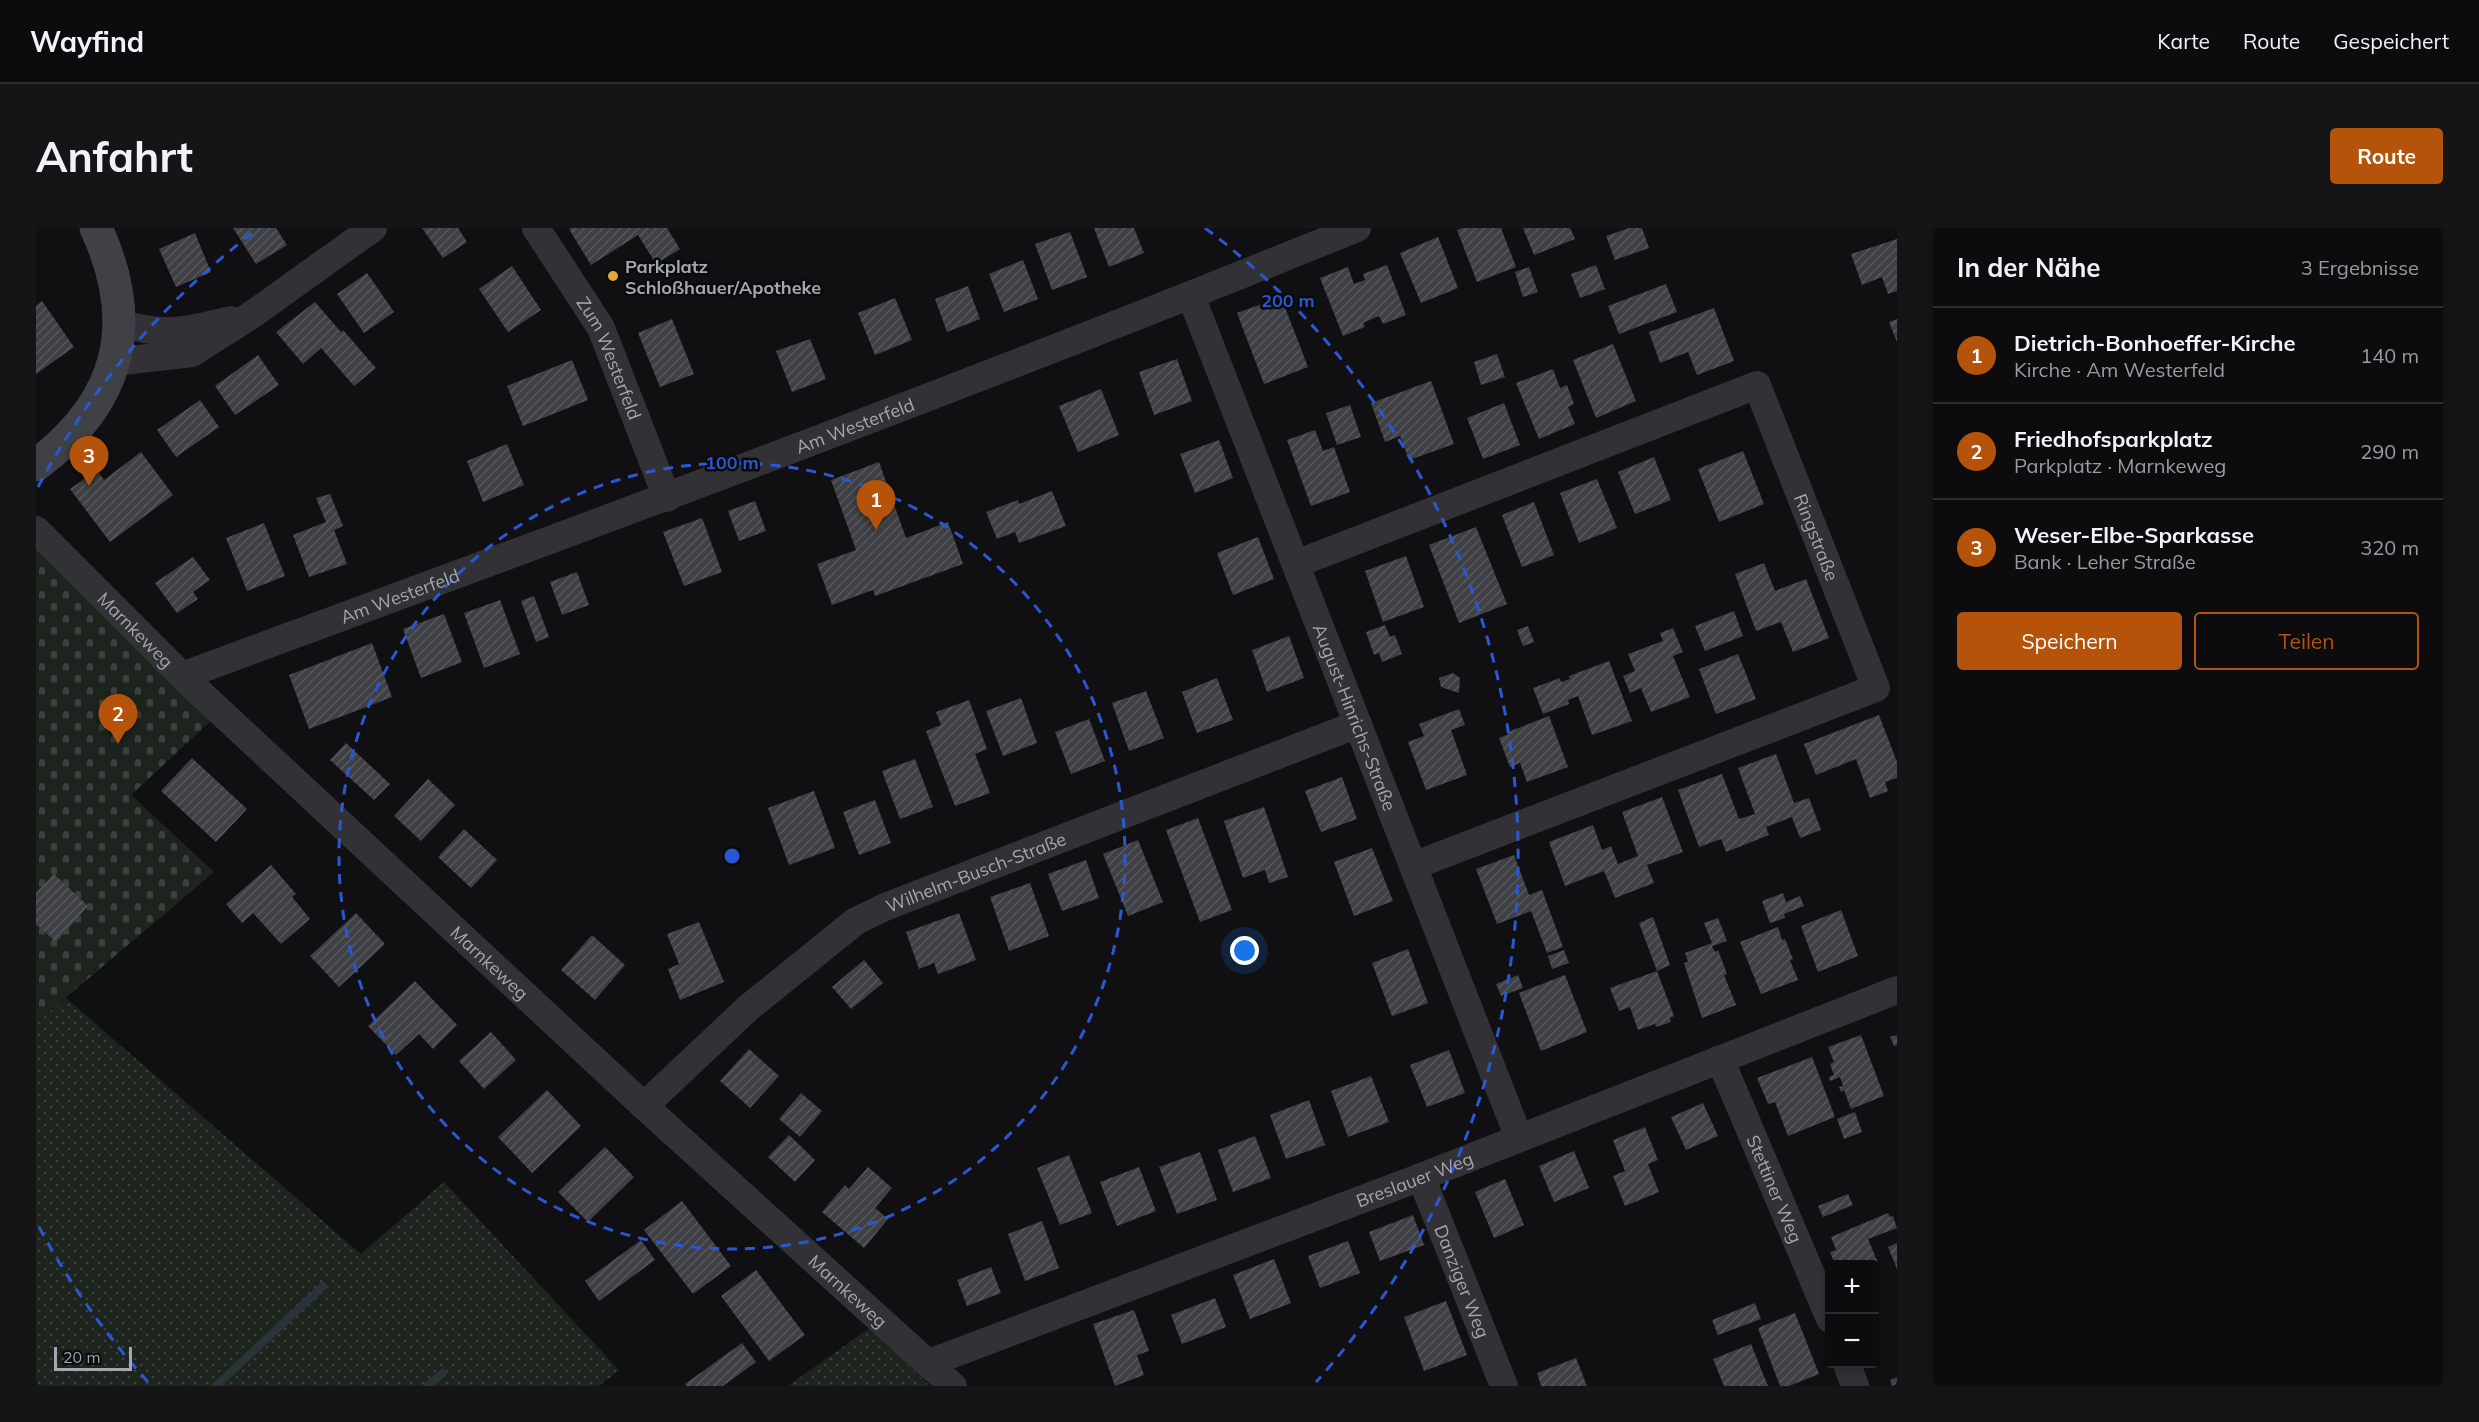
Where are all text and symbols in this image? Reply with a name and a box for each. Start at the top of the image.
text: Wayfind [30,24,144,59]
text: Karte [2157,28,2210,54]
text: Route [2243,28,2300,54]
text: Gespeichert [2333,28,2449,54]
button: Route [2330,128,2443,184]
text: Anfahrt [36,130,193,183]
text: In der Nähe [1957,251,2101,284]
place label: Parkplatz Schloßhauer/Apotheke [625,255,821,299]
text: 3 Ergebnisse [2301,255,2419,280]
marker: Parkplatz Schloßhauer/Apotheke [606,269,620,283]
text: 200 m [1261,289,1315,312]
street label: Zum Westerfeld [572,292,647,423]
text: Dietrich-Bonhoeffer-Kirche [2014,329,2296,357]
text: 1 [1971,343,1983,368]
text: 140 m [2360,343,2419,368]
text: Kirche · Am Westerfeld [2014,357,2225,382]
street label: Am Westerfeld [792,392,917,458]
text: Friedhofsparkplatz [2014,425,2213,453]
pin: 3 [70,436,108,486]
text: 2 [1971,439,1983,464]
text: 290 m [2360,439,2419,464]
text: 100 m [705,451,759,474]
text: Parkplatz · Marnkeweg [2014,453,2226,478]
pin: 1 [856,480,896,530]
street label: Ringstraße [1789,490,1844,584]
text: Weser-Elbe-Sparkasse [2014,521,2254,549]
text: 3 [1971,535,1983,560]
text: 320 m [2360,535,2419,560]
text: Bank · Leher Straße [2014,549,2196,574]
street label: Am Westerfeld [337,563,462,628]
street label: Marnkeweg [93,587,179,673]
button: Speichern [1957,612,2182,670]
button: Teilen [2194,612,2419,670]
street label: August-Hinrichs-Straße [1308,620,1402,814]
pin: 2 [98,694,137,744]
street label: Wilhelm-Busch-Straße [882,827,1069,917]
centre of rings [722,846,742,866]
street label: Marnkeweg [446,921,534,1004]
your location [1230,936,1259,965]
street label: Stettiner Weg [1742,1131,1808,1246]
street label: Breslauer Weg [1353,1146,1476,1212]
street label: Danziger Weg [1430,1221,1495,1341]
street label: Marnkeweg [804,1249,892,1332]
map controls [1825,1260,1879,1368]
button: + [1825,1260,1879,1314]
button: − [1825,1314,1879,1368]
scale bar [54,1344,132,1372]
text: 20 m [63,1347,100,1367]

